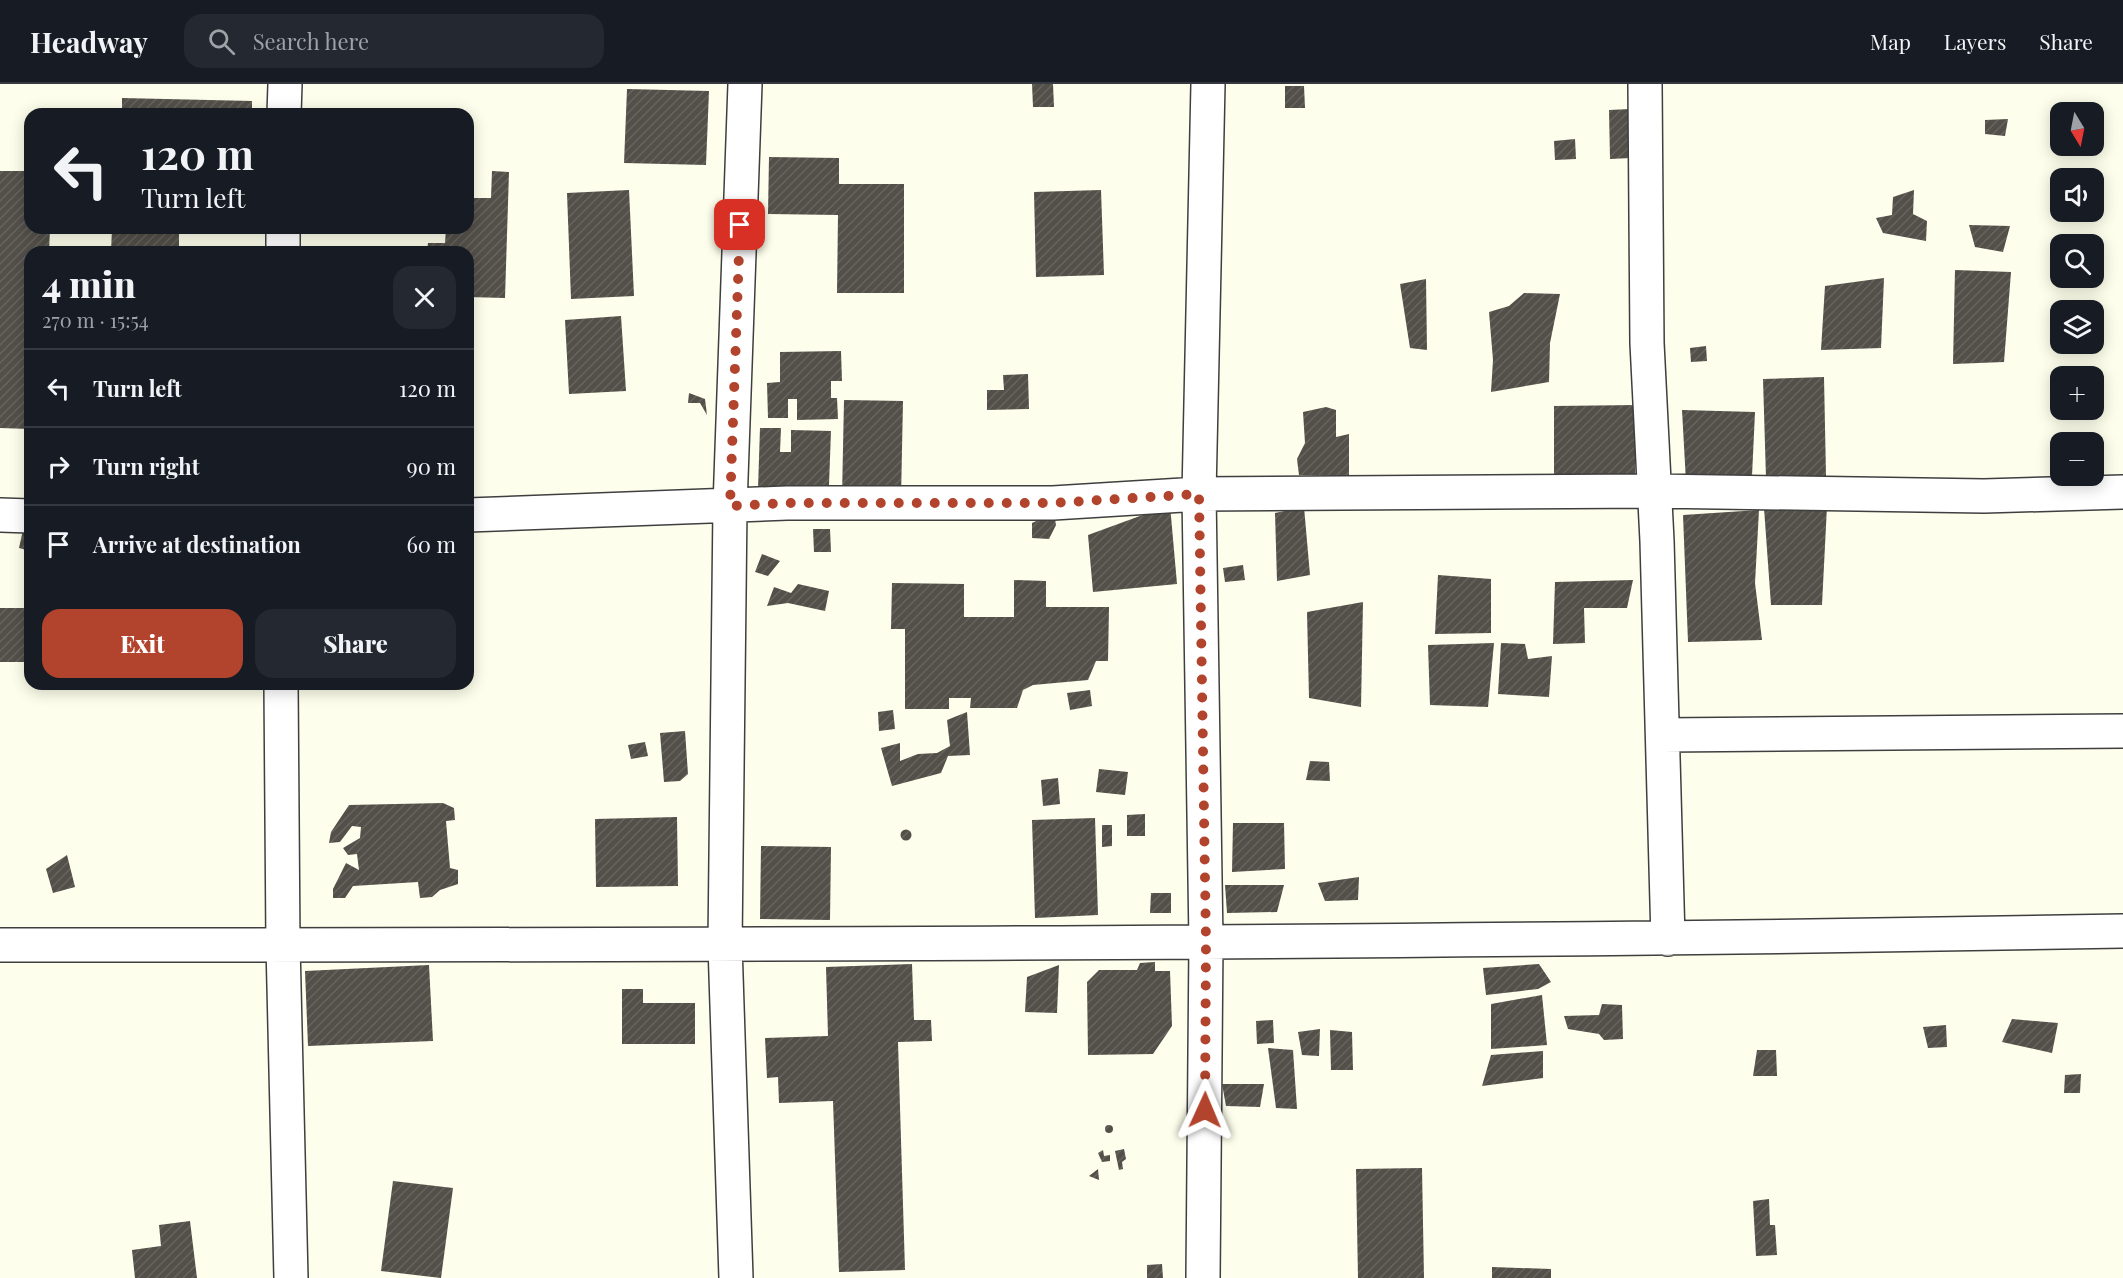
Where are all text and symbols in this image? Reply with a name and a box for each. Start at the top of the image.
search box [184,14,604,68]
text: Headway [30,23,148,60]
icon: search [205,25,238,58]
text: Search here [253,26,369,56]
text: Map [1870,27,1911,55]
text: Layers [1944,27,2006,55]
text: Share [2039,27,2093,55]
north arrow [2050,102,2104,156]
map controls [2050,102,2104,486]
text: 120 m [141,125,254,181]
icon: left [42,132,120,210]
button: sound [2050,168,2104,222]
text: Turn left [141,179,245,215]
pin [714,199,765,250]
icon: arrive [723,208,756,241]
button: search [2050,234,2104,288]
text: 4 min [42,259,136,307]
button: close [393,266,456,329]
button: layers [2050,300,2104,354]
text: 270 m · 15:54 [42,306,149,333]
button: + [2050,366,2104,420]
icon: left [42,372,75,405]
text: Turn left [93,373,182,403]
text: 120 m [399,373,456,403]
button: − [2050,432,2104,486]
icon: right [42,450,75,483]
text: Turn right [93,451,199,481]
text: 90 m [407,451,456,481]
icon: arrive [42,528,75,561]
text: Arrive at destination [93,529,301,559]
text: 60 m [406,529,456,559]
button: Exit [42,609,243,678]
button: Share [255,609,456,678]
position arrow [1173,1078,1237,1142]

